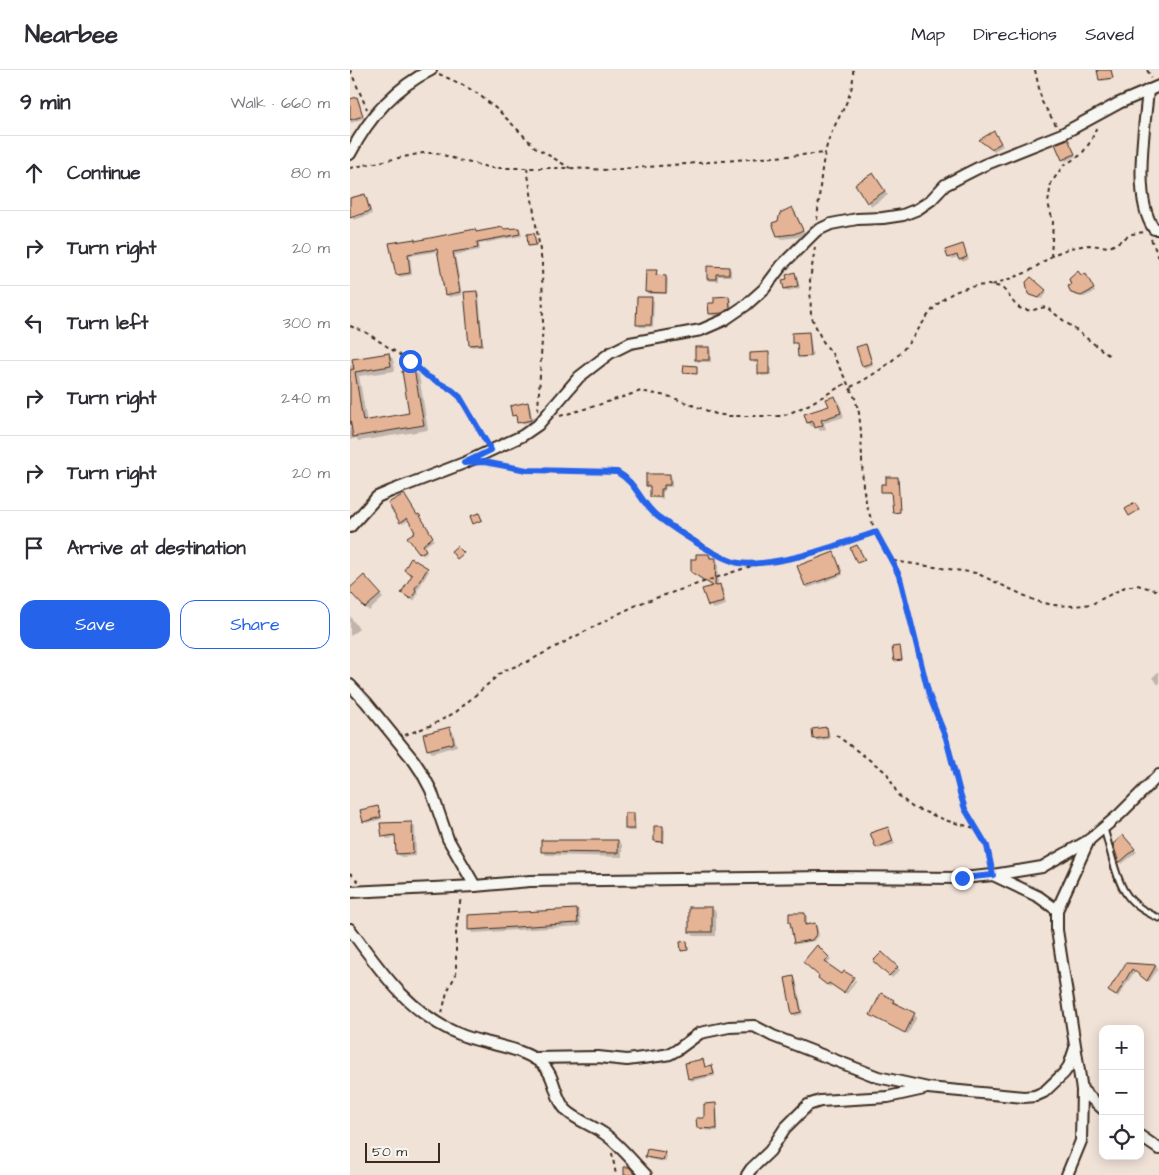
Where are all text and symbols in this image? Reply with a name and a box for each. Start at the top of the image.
text: Nearbee [25,18,118,52]
text: Map [911,22,945,47]
text: Directions [973,22,1057,47]
text: Saved [1085,22,1134,47]
text: 9 min [20,88,70,117]
text: Walk · 660 m [230,92,330,114]
icon: ahead [20,159,48,187]
text: Continue [67,160,141,187]
text: 80 m [291,162,330,184]
icon: right [20,234,48,262]
text: Turn right [67,235,156,262]
text: 20 m [292,237,330,259]
icon: left [20,309,48,337]
text: Turn left [67,310,148,337]
text: 300 m [283,312,330,334]
route start [399,350,422,373]
icon: right [20,384,48,412]
text: Turn right [67,385,156,412]
text: 240 m [281,387,330,409]
icon: right [20,459,48,487]
text: Turn right [67,460,156,487]
text: 20 m [292,462,330,484]
icon: arrive [20,534,48,562]
text: Arrive at destination [67,535,246,562]
button: Save [20,600,170,649]
button: Share [180,600,330,649]
route end [951,867,974,890]
map controls [1099,1025,1144,1160]
button: + [1099,1025,1144,1070]
button: − [1099,1070,1144,1115]
button: locate [1099,1115,1144,1160]
scale bar [365,1140,440,1163]
text: 50 m [372,1142,407,1162]

